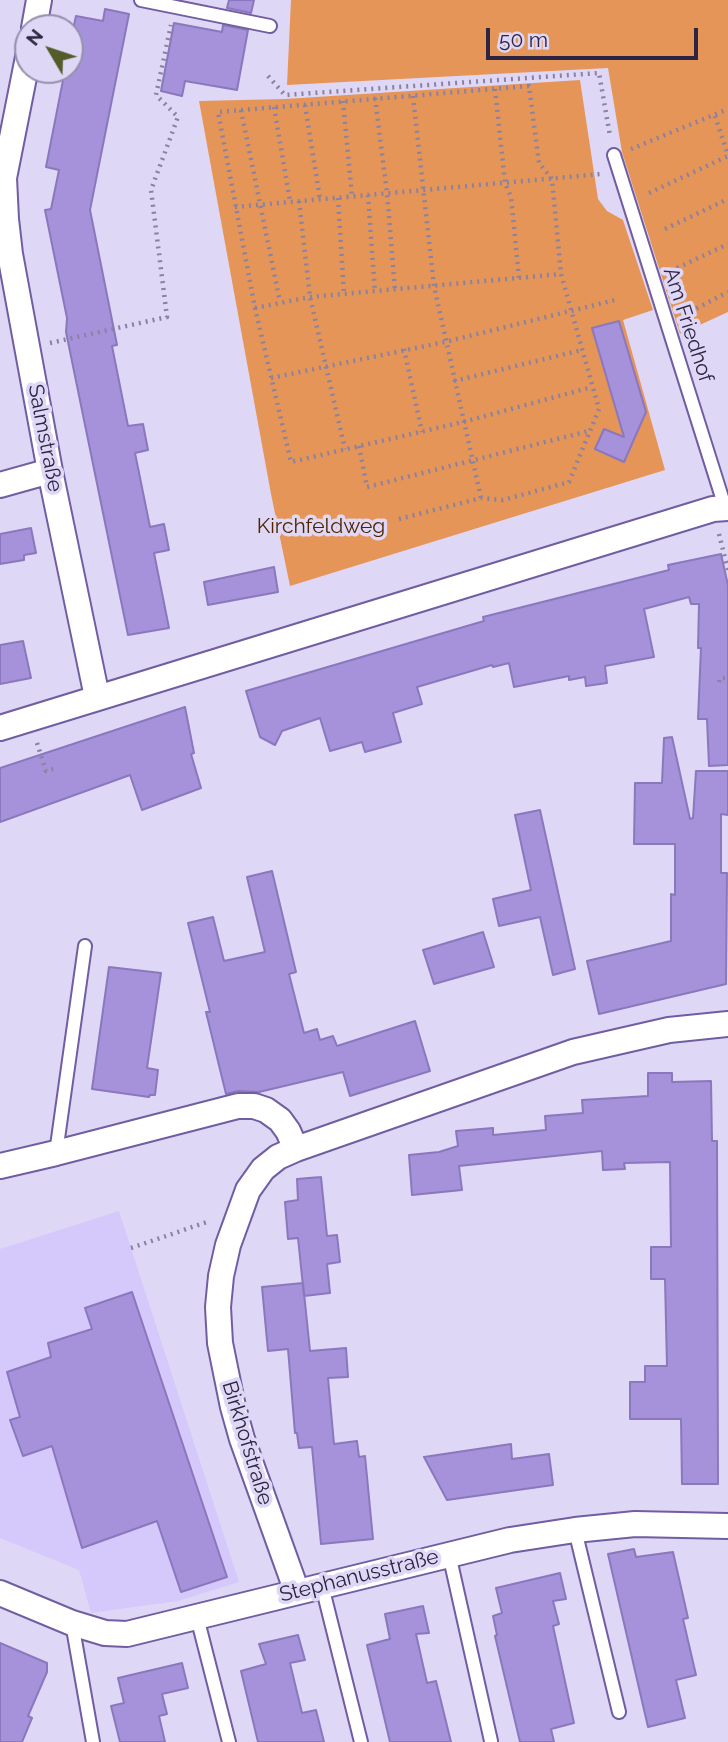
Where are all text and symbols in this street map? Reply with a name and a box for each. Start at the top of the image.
north arrow [14,14,84,84]
scale bar [490,14,702,58]
text: N [21,24,47,50]
text: 50 m [499,27,548,52]
street label: Am Friedhof [658,264,718,386]
street label: Salmstraße [22,382,68,494]
park label: Kirchfeldweg [257,514,385,540]
street label: Birkhofstraße [216,1378,278,1508]
street label: Stephanusstraße [277,1544,441,1608]

